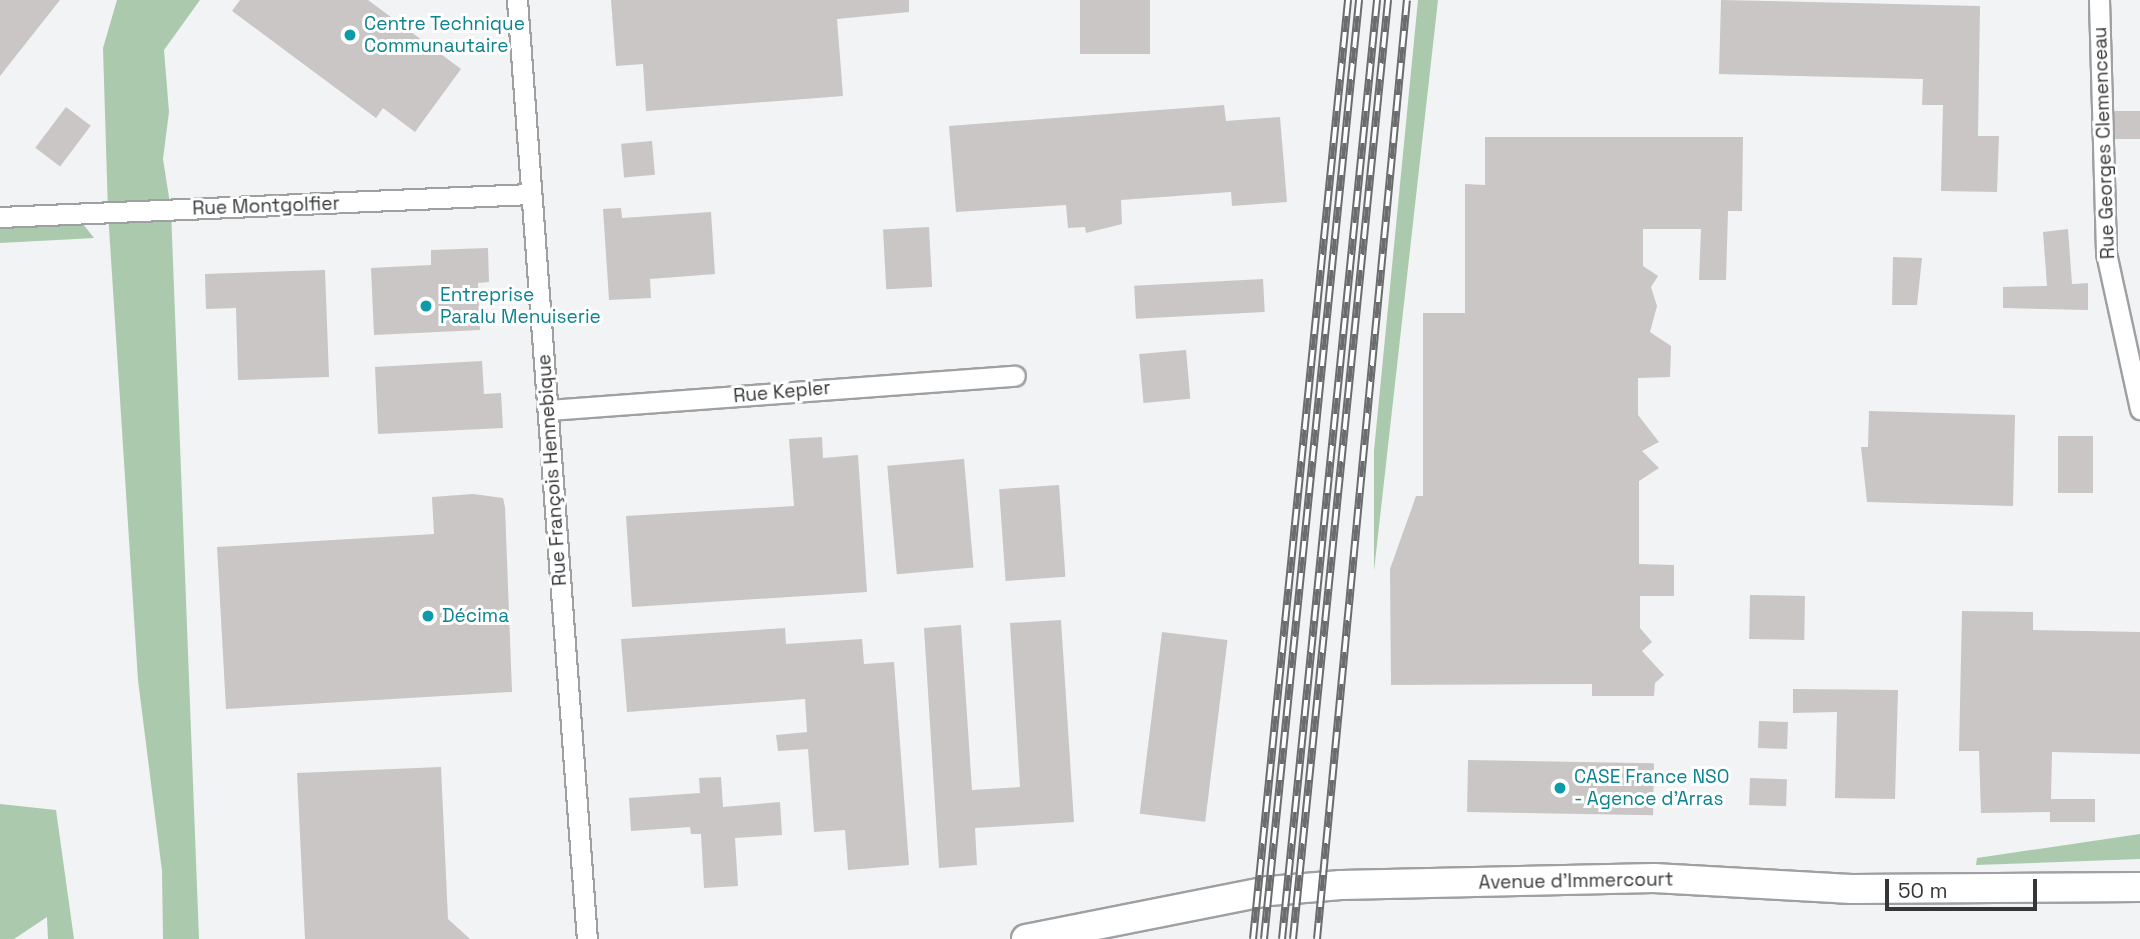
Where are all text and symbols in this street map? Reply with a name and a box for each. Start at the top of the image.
place label: Centre Technique Communautaire [364,13,525,57]
street label: Rue Georges Clemenceau [2089,26,2119,260]
marker: Centre Technique Communautaire [342,27,358,43]
street label: Rue Montgolfier [192,192,340,220]
place label: Entreprise Paralu Menuiserie [440,284,601,328]
marker: Entreprise Paralu Menuiserie [418,298,434,314]
street label: Rue François Hennebique [533,353,571,587]
street label: Rue Kepler [732,376,832,408]
place label: Décima [442,605,509,627]
marker: Décima [420,608,436,624]
place label: CASE France NSO - Agence d'Arras [1574,766,1729,810]
marker: CASE France NSO - Agence d'Arras [1552,780,1568,796]
scale bar [1888,866,2040,910]
street label: Avenue d'Immercourt [1478,868,1674,894]
text: 50 m [1898,877,1948,904]

